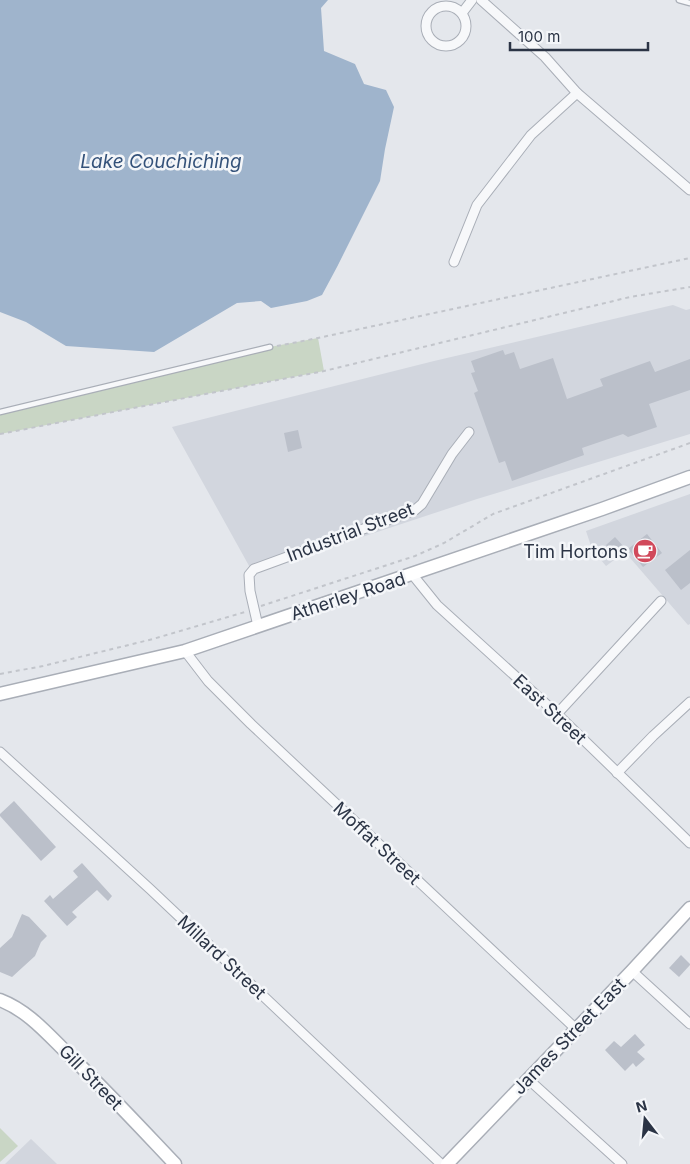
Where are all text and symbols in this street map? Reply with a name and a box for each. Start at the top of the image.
scale bar [510,20,648,52]
text: 100 m [518,27,560,46]
water label: Lake Couchiching [80,150,242,173]
street label: Industrial Street [284,498,417,566]
cafe icon: Tim Hortons [632,538,658,564]
place label: Tim Hortons [523,541,628,562]
street label: Atherley Road [288,568,408,624]
street label: East Street [509,670,591,748]
street label: Moffat Street [329,797,425,889]
street label: Millard Street [174,911,270,1003]
street label: James Street East [508,973,630,1098]
street label: Gill Street [55,1040,127,1114]
north arrow [620,1094,670,1144]
text: N [634,1096,649,1116]

